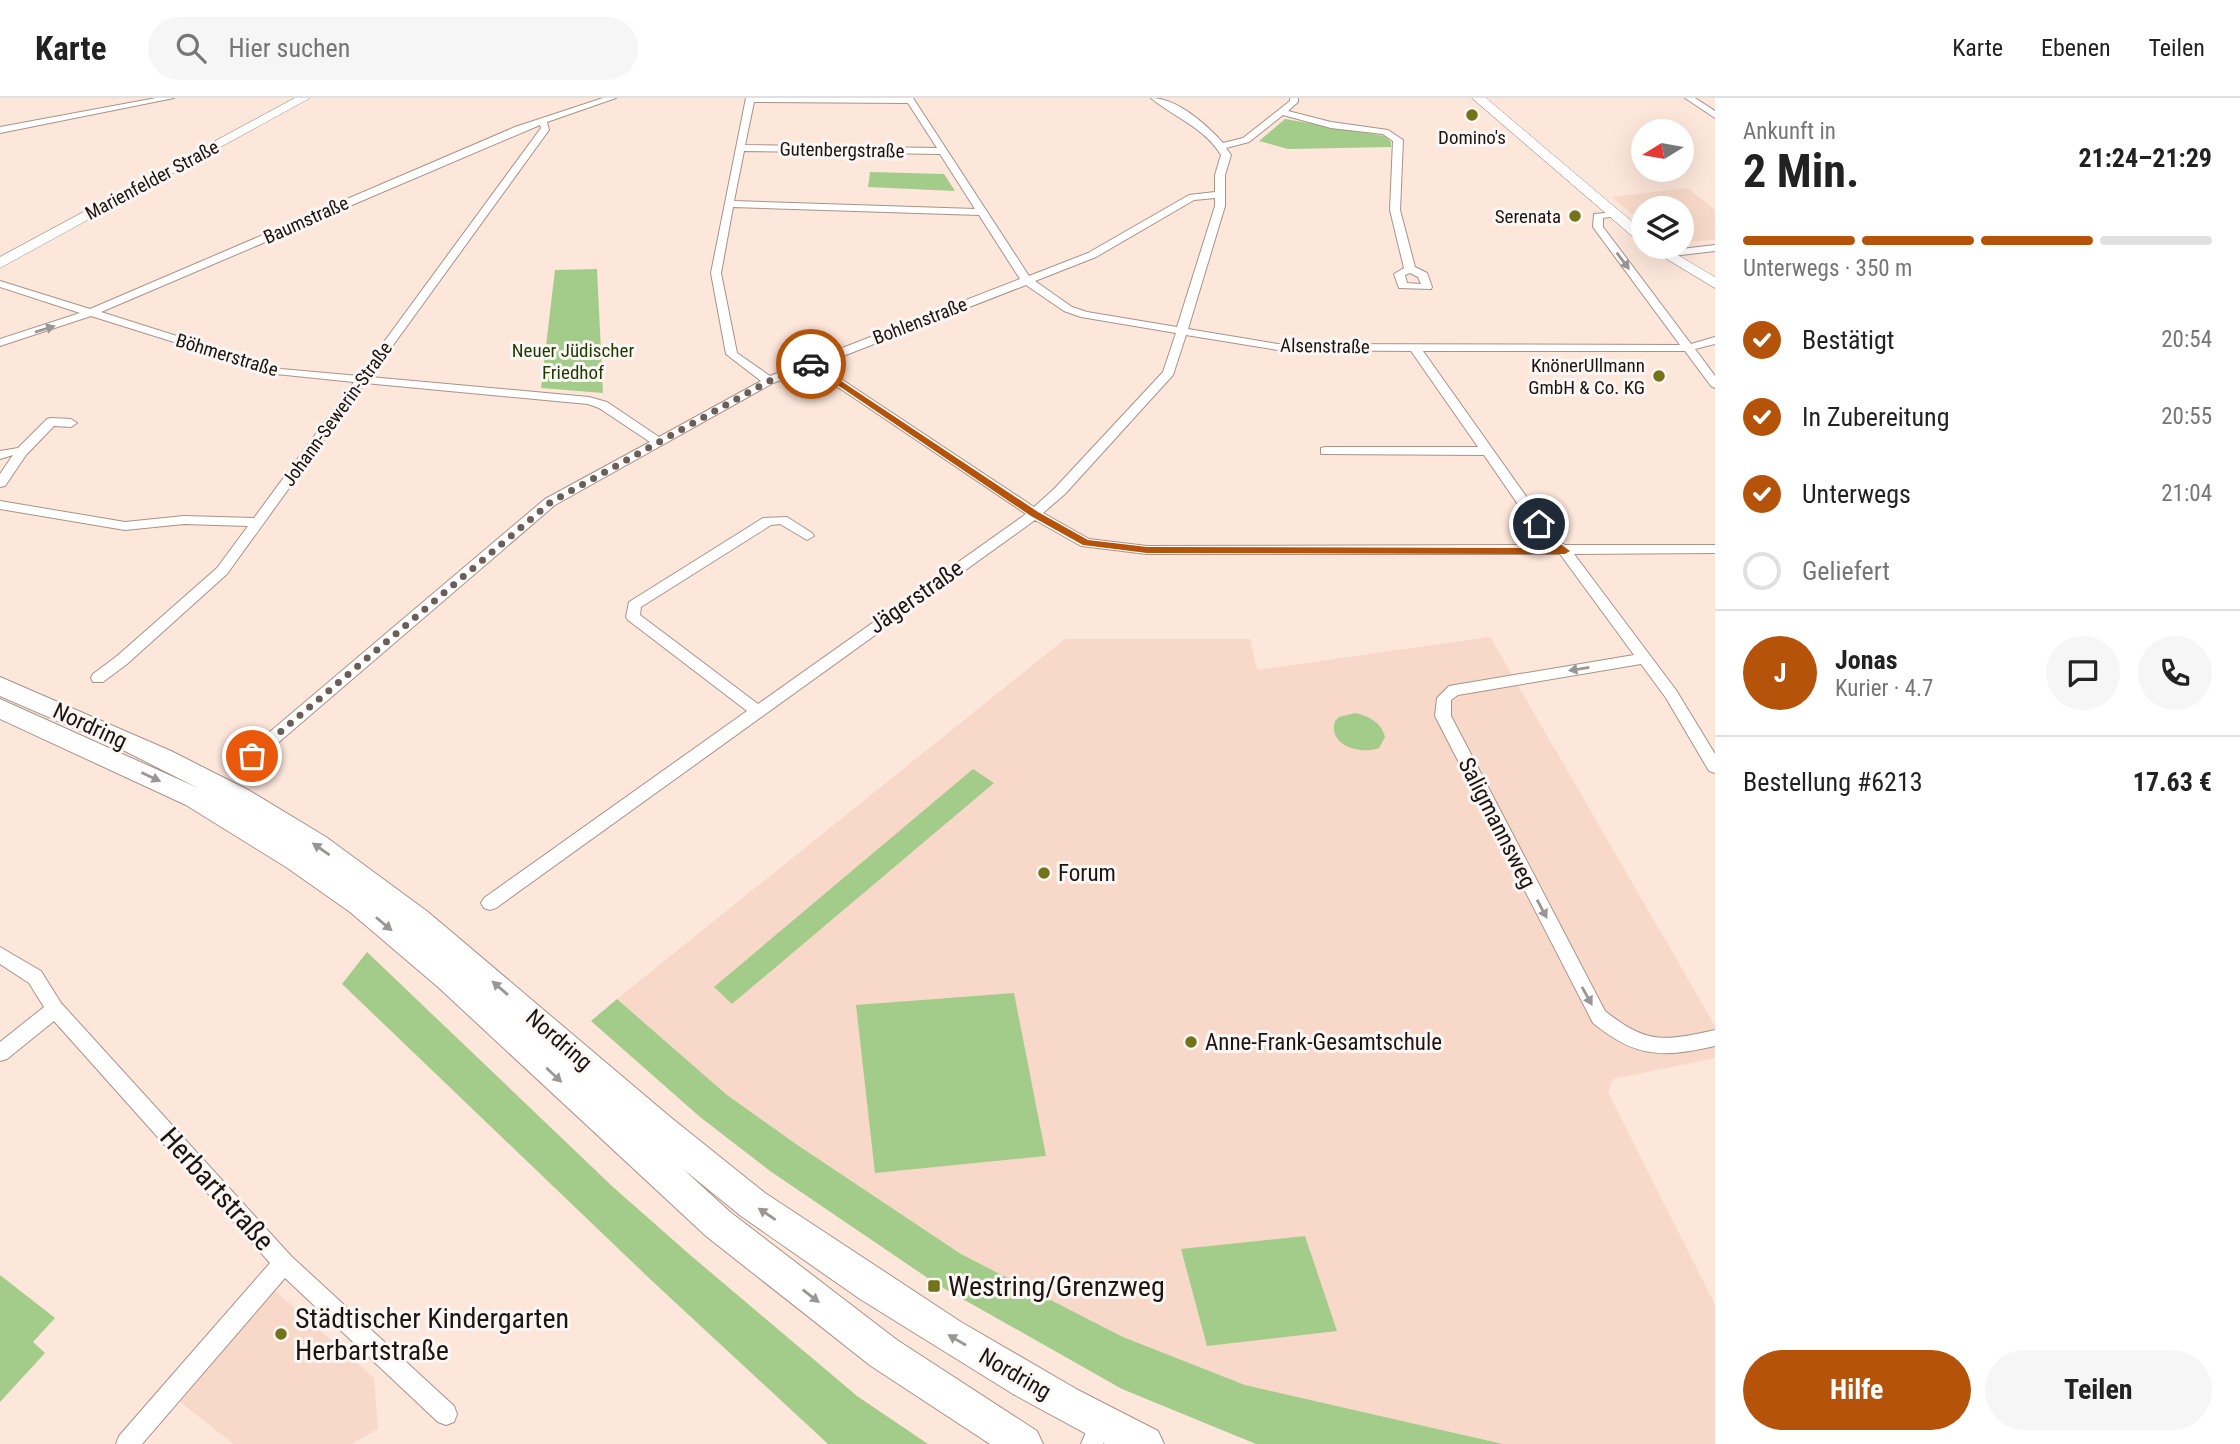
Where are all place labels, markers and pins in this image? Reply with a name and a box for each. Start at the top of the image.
marker: Domino's [1464,107,1480,123]
place label: Domino's [1438,126,1506,149]
place label: Serenata [1495,205,1561,228]
marker: Serenata [1567,208,1583,224]
place label: KnönerUllmann GmbH & Co. KG [1528,354,1645,399]
marker: KnönerUllmann GmbH & Co. KG [1651,368,1667,384]
pin [1509,494,1569,554]
pin [222,726,282,786]
place label: Forum [1058,860,1116,887]
marker: Forum [1036,865,1052,881]
place label: Anne-Frank-Gesamtschule [1205,1029,1442,1056]
marker: Anne-Frank-Gesamtschule [1183,1034,1199,1050]
place label: Westring/Grenzweg [948,1270,1165,1303]
marker: Westring/Grenzweg [926,1278,942,1294]
place label: Städtischer Kindergarten Herbartstraße [295,1302,569,1367]
marker: Städtischer Kindergarten Herbartstraße [273,1326,289,1342]

